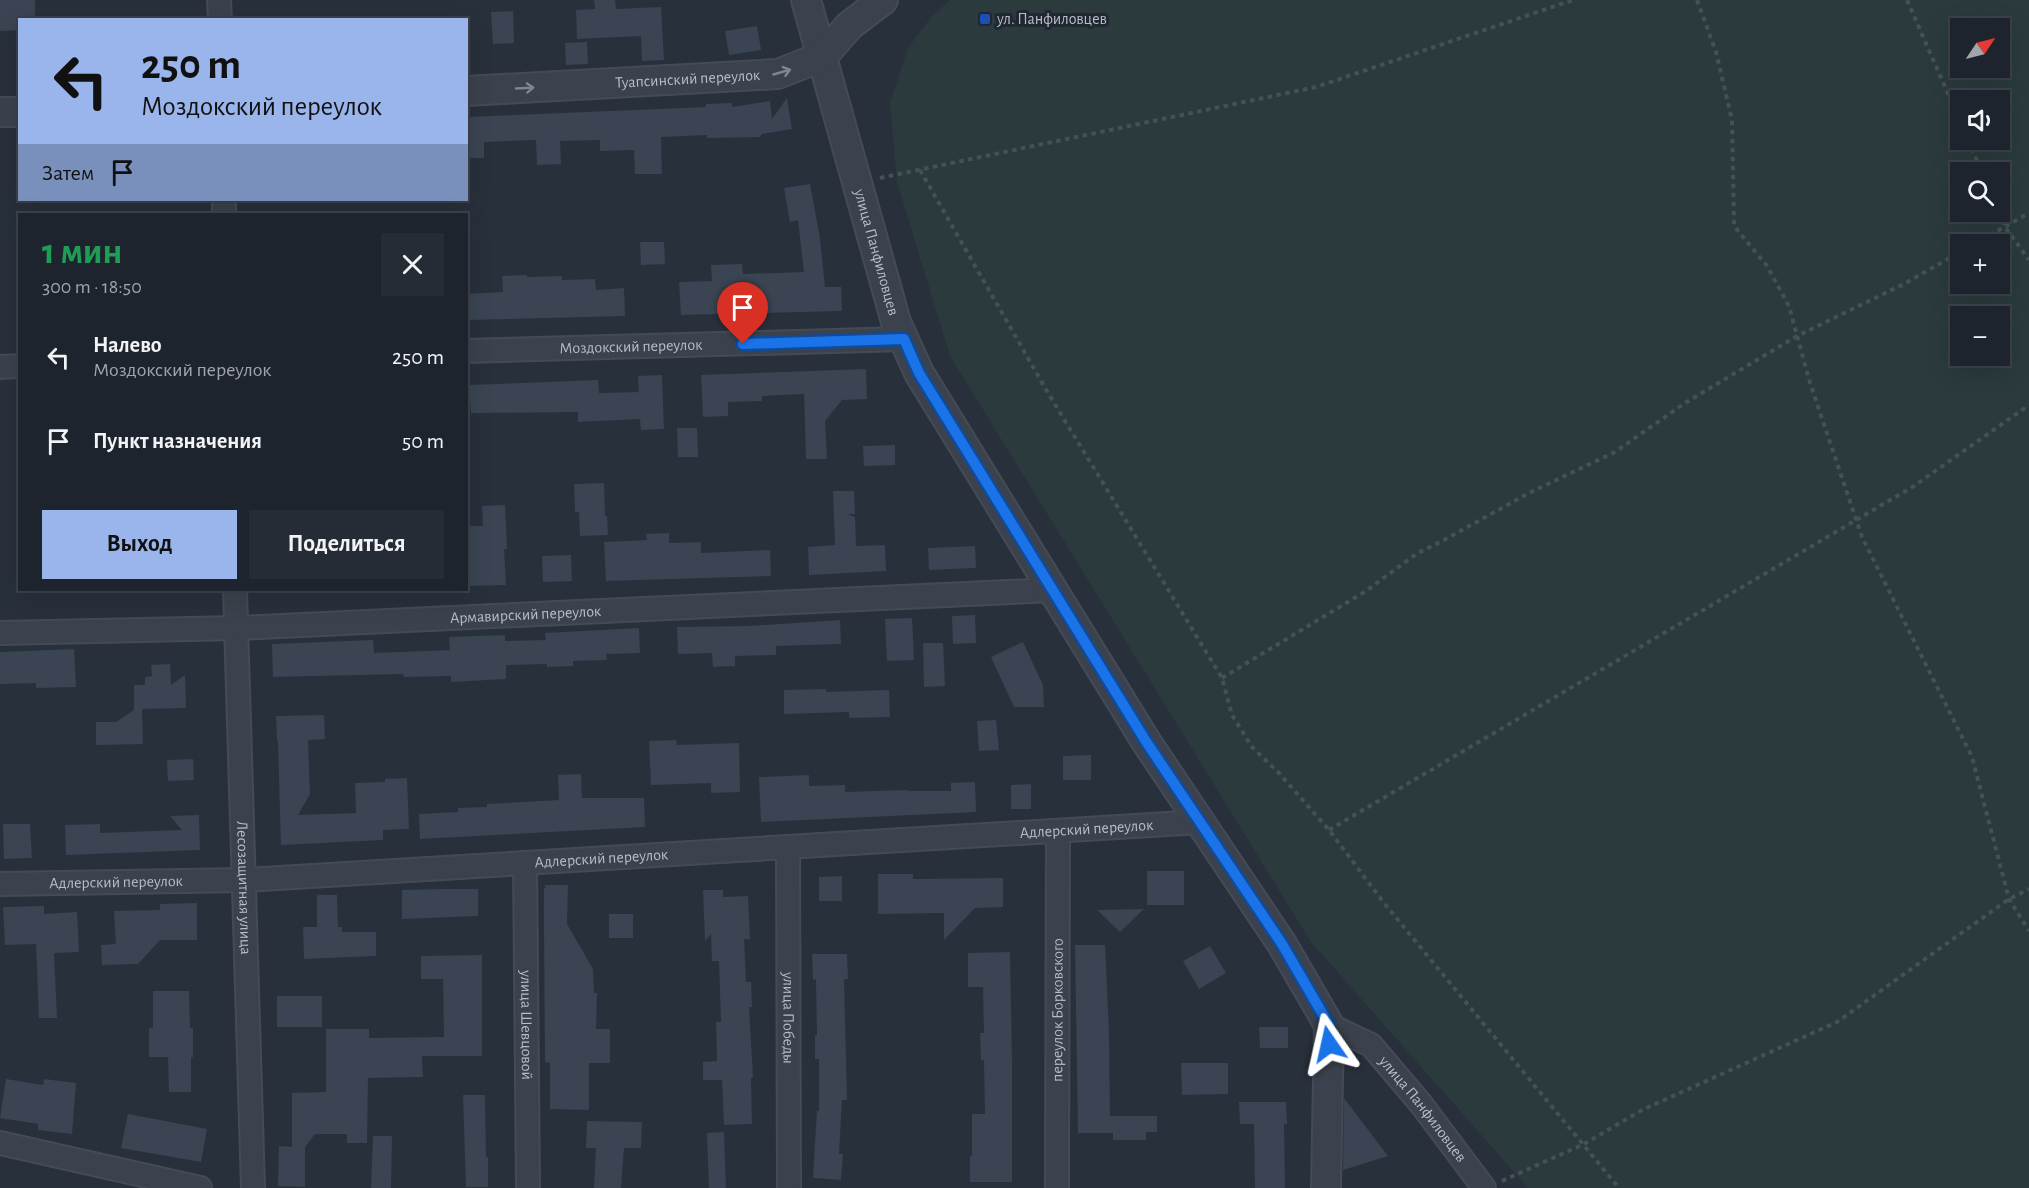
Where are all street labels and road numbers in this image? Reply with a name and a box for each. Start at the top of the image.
street label: Туапсинский переулок [615,67,761,92]
street label: улица Панфиловцев [850,186,902,317]
street label: Моздокский переулок [559,337,703,356]
street label: Армавирский переулок [450,603,602,626]
street label: Адлерский переулок [1019,817,1154,841]
street label: Лесозащитная улица [234,821,254,955]
street label: Адлерский переулок [534,846,669,870]
street label: Адлерский переулок [49,873,184,891]
street label: переулок Борковского [1049,938,1066,1082]
street label: улица Шевцовой [517,969,535,1080]
street label: улица Победы [779,971,797,1064]
street label: улица Панфиловцев [1375,1052,1470,1165]

